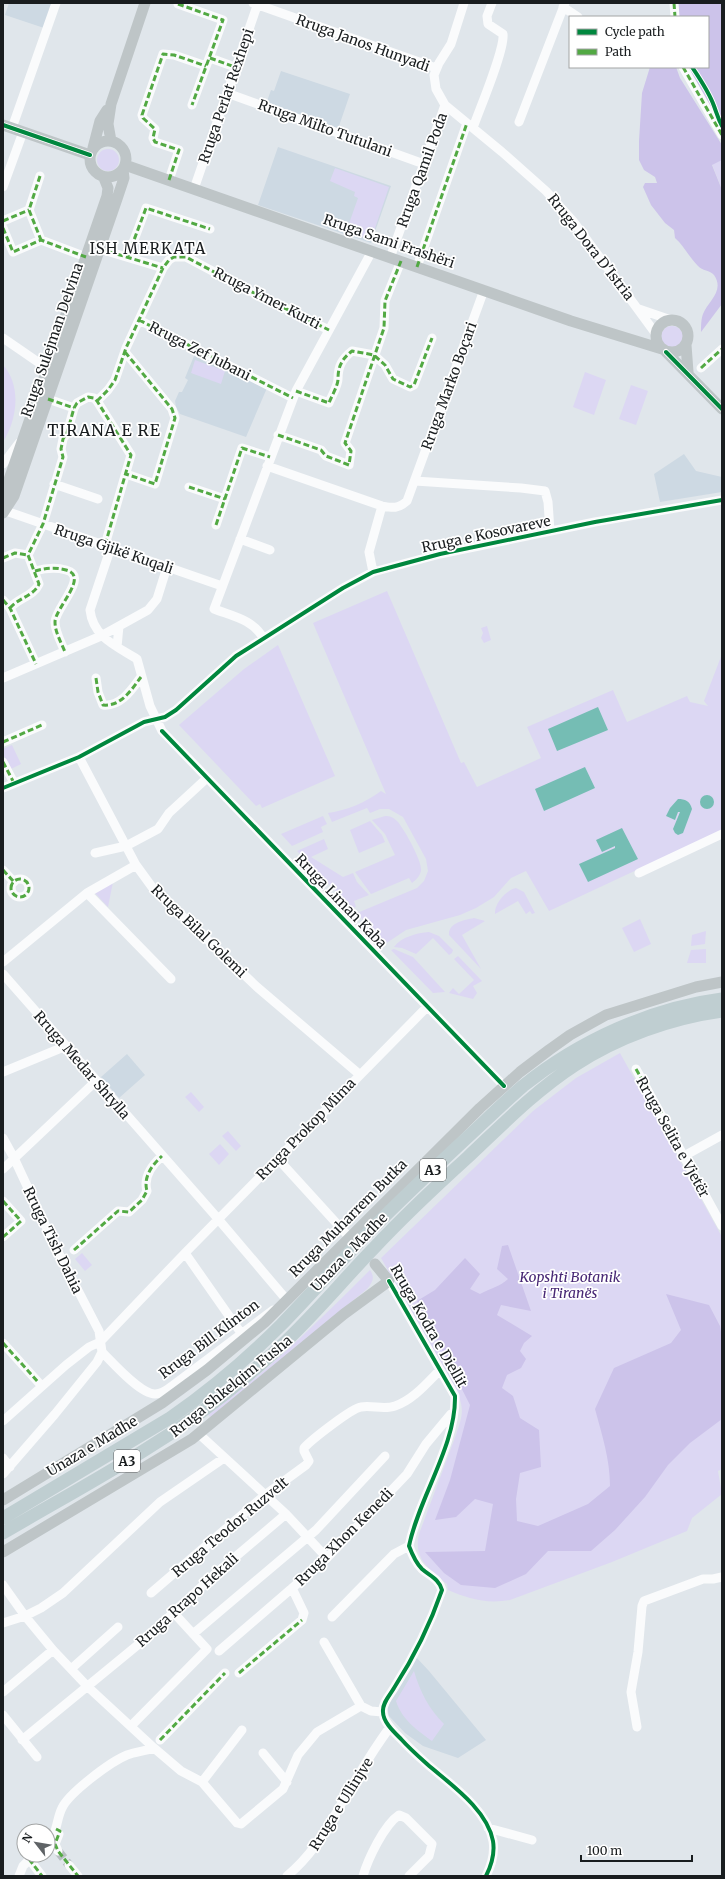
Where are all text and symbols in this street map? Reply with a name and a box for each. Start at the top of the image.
street label: Rruga Janos Hunyadi [294,10,433,76]
legend [569,16,709,68]
text: Cycle path [605,24,665,39]
street label: Rruga Perlat Rexhepi [194,26,258,166]
text: Path [605,44,631,59]
street label: Rruga Milto Tutulani [256,95,395,161]
street label: Rruga Qamil Poda [393,110,451,230]
street label: Rruga Dora D'Istria [544,190,638,304]
street label: Rruga Sami Frashëri [321,210,457,272]
district label: ISH MERKATA [90,239,206,258]
street label: Rruga Sulejman Delvina [17,260,87,420]
street label: Rruga Ymer Kurti [210,263,324,333]
street label: Rruga Zef Jubani [146,318,254,385]
street label: Rruga Marko Boçari [417,319,481,452]
district label: TIRANA E RE [47,420,161,440]
street label: Rruga e Kosovareve [420,512,552,556]
street label: Rruga Gjikë Kuqali [52,520,176,578]
street label: Rruga Liman Kaba [291,850,391,952]
street label: Rruga Bilal Golemi [147,881,251,982]
street label: Rruga Medar Shtylla [30,1007,134,1123]
street label: Rruga Prokop Mima [253,1074,360,1184]
street label: Rruga Selita e Vjetër [632,1074,714,1200]
street label: Rruga Muharrem Butka [285,1155,411,1281]
road number: A3 [420,1159,446,1181]
street label: Rruga Tish Dahia [19,1184,87,1297]
street label: Unaza e Madhe [307,1209,391,1295]
street label: Rruga Kodra e Diellit [386,1261,472,1391]
park label: Kopshti Botanik i Tiranës [519,1268,621,1302]
street label: Rruga Bill Klinton [155,1296,263,1382]
street label: Rruga Shkelqim Fusha [166,1331,296,1441]
street label: Unaza e Madhe [43,1412,141,1480]
road number: A3 [114,1450,140,1472]
street label: Rruga Teodor Ruzvelt [168,1473,292,1581]
street label: Rruga Xhon Kenedi [291,1484,397,1590]
street label: Rruga Rrapo Hekali [132,1549,242,1651]
street label: Rruga e Ullinjve [305,1754,377,1854]
north arrow [16,1823,56,1863]
text: N [19,1830,36,1845]
scale bar [581,1837,692,1863]
text: 100 m [587,1843,622,1858]

